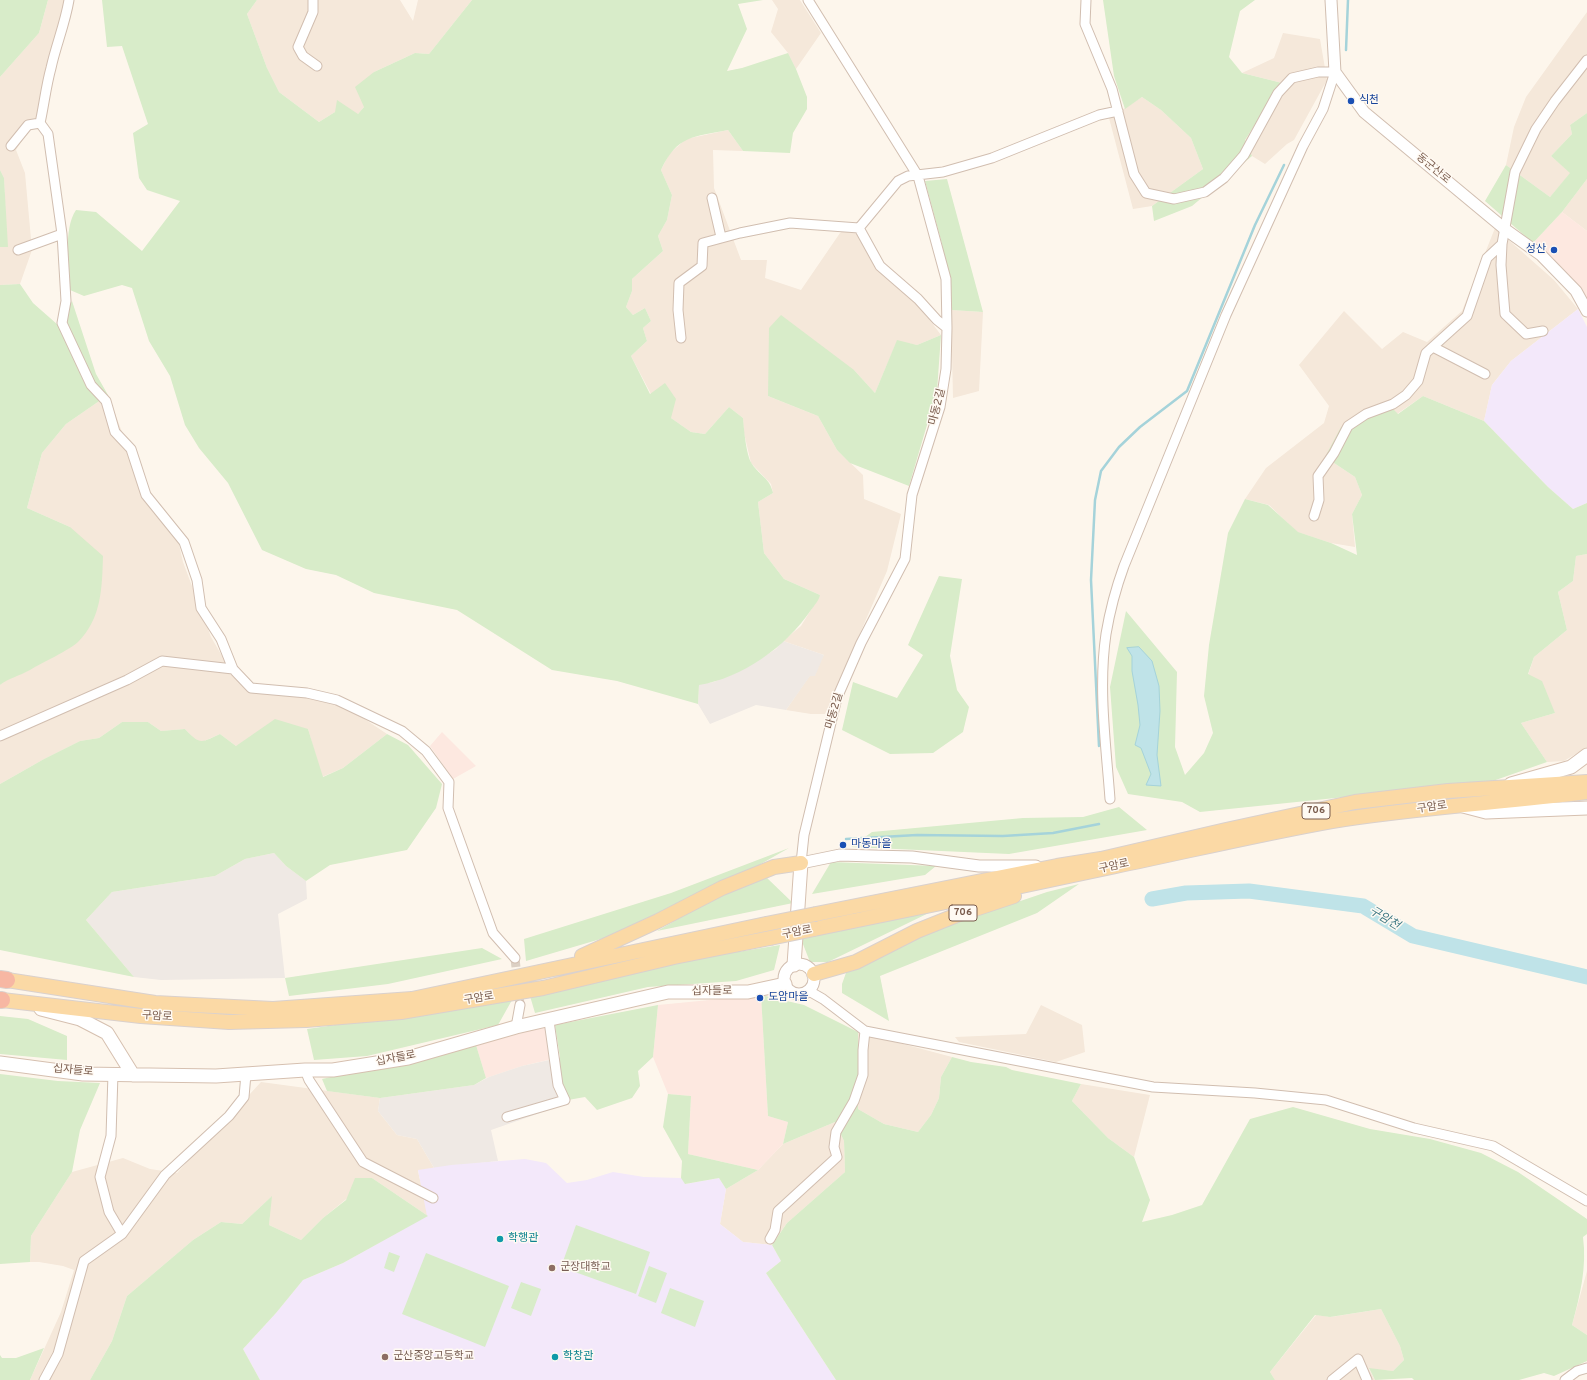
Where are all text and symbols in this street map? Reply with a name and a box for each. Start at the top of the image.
place label: 식천 [1359,94,1379,108]
marker: 식천 [1346,96,1356,106]
street label: 동군산로 [1413,151,1453,187]
place label: 성산 [1526,243,1546,257]
marker: 성산 [1549,245,1559,255]
street label: 마동2길 [927,387,949,427]
street label: 마동2길 [824,691,846,731]
street label: 구암로 [1416,799,1448,817]
road number: 706 [1302,803,1330,819]
place label: 마동마을 [851,838,891,852]
marker: 마동마을 [838,840,848,850]
street label: 구암로 [1098,857,1130,877]
water label: 구암천 [1366,904,1402,934]
road number: 706 [949,905,977,921]
street label: 구암로 [781,924,813,942]
street label: 십자들로 [692,985,732,999]
street label: 구암로 [463,990,495,1008]
place label: 도암마을 [768,991,808,1005]
marker: 도암마을 [755,993,765,1003]
street label: 구암로 [141,1010,173,1024]
street label: 십자들로 [375,1049,417,1069]
street label: 십자들로 [52,1063,94,1079]
place label: 학행관 [508,1232,538,1246]
marker: 학행관 [495,1234,505,1244]
place label: 군장대학교 [560,1261,611,1275]
marker: 군장대학교 [547,1263,557,1273]
place label: 군산중앙고등학교 [393,1350,474,1364]
place label: 학창관 [563,1350,593,1364]
marker: 군산중앙고등학교 [380,1352,390,1362]
marker: 학창관 [550,1352,560,1362]

